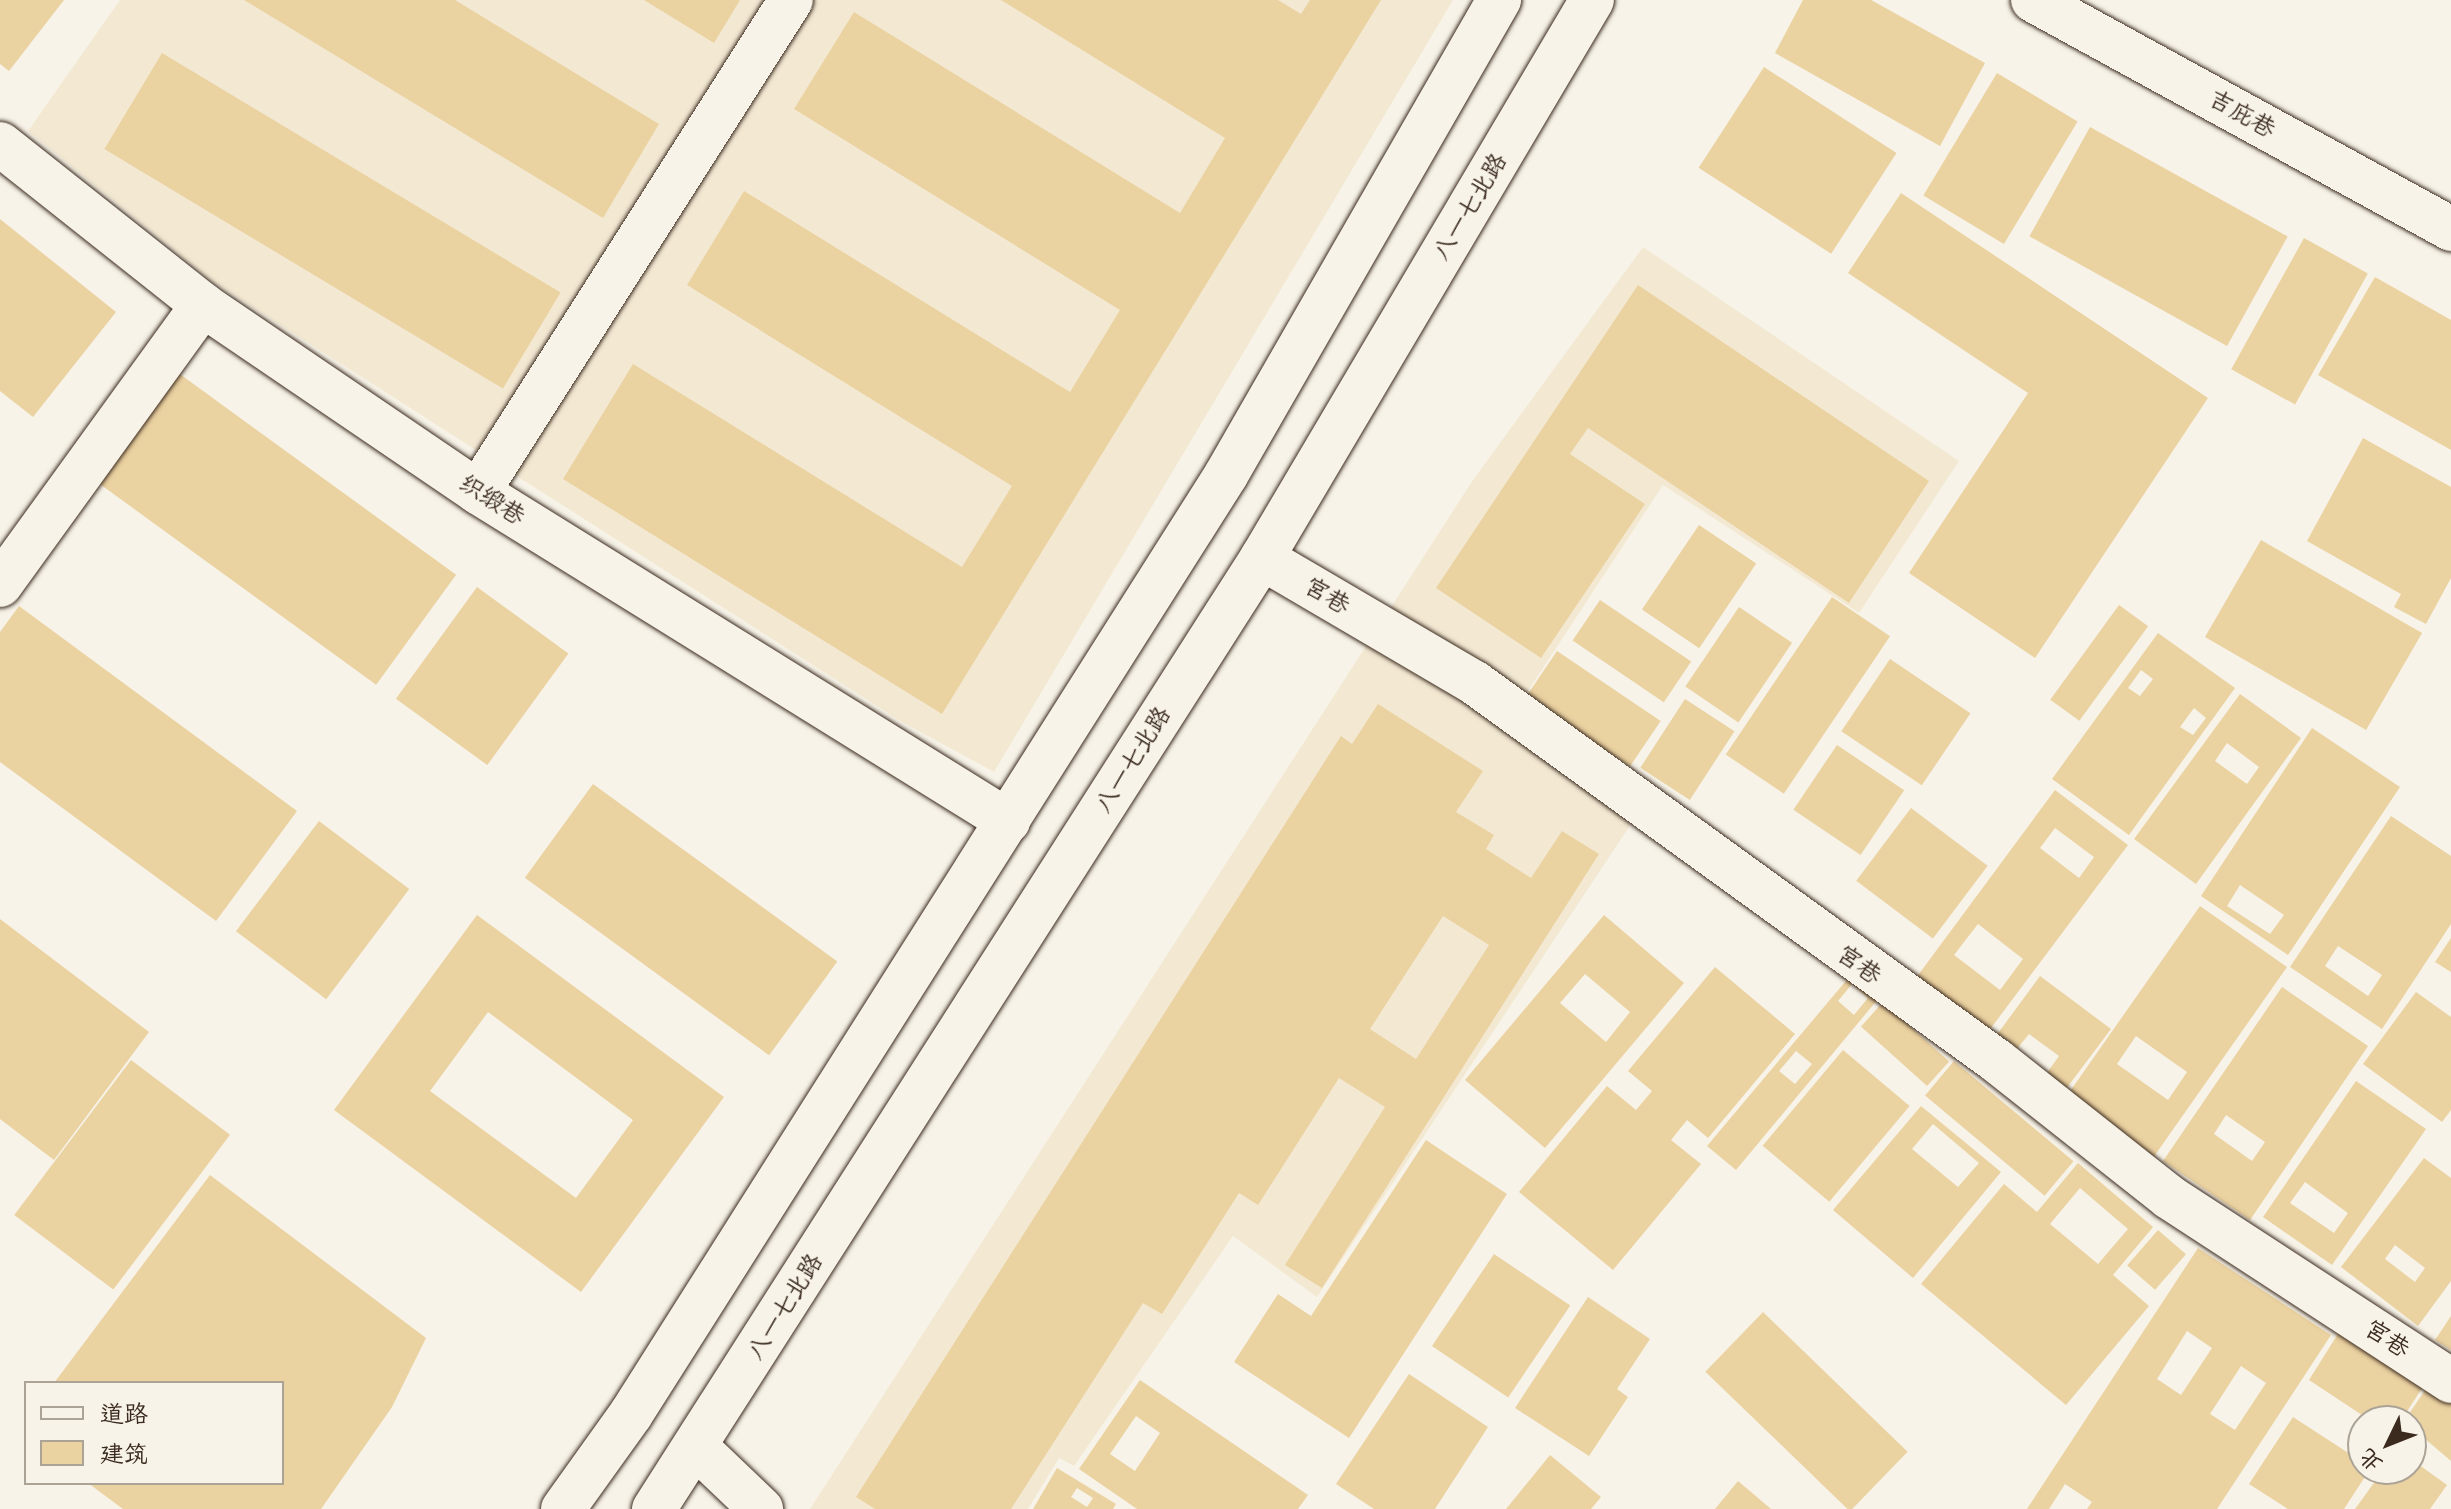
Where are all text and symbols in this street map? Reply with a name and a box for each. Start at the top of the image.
street label: 吉庇巷 [2204,84,2280,144]
street label: 八一七北路 [1427,148,1513,266]
street label: 织缎巷 [454,469,530,531]
street label: 宫巷 [1299,572,1355,620]
street label: 八一七北路 [1089,701,1177,819]
street label: 宫巷 [1831,939,1887,991]
street label: 八一七北路 [741,1248,829,1366]
street label: 宫巷 [2359,1314,2415,1364]
legend [24,1381,284,1485]
text: 道路 [100,1400,148,1428]
north arrow [2347,1405,2427,1485]
text: 建筑 [100,1440,148,1468]
text: 北 [2354,1443,2388,1477]

